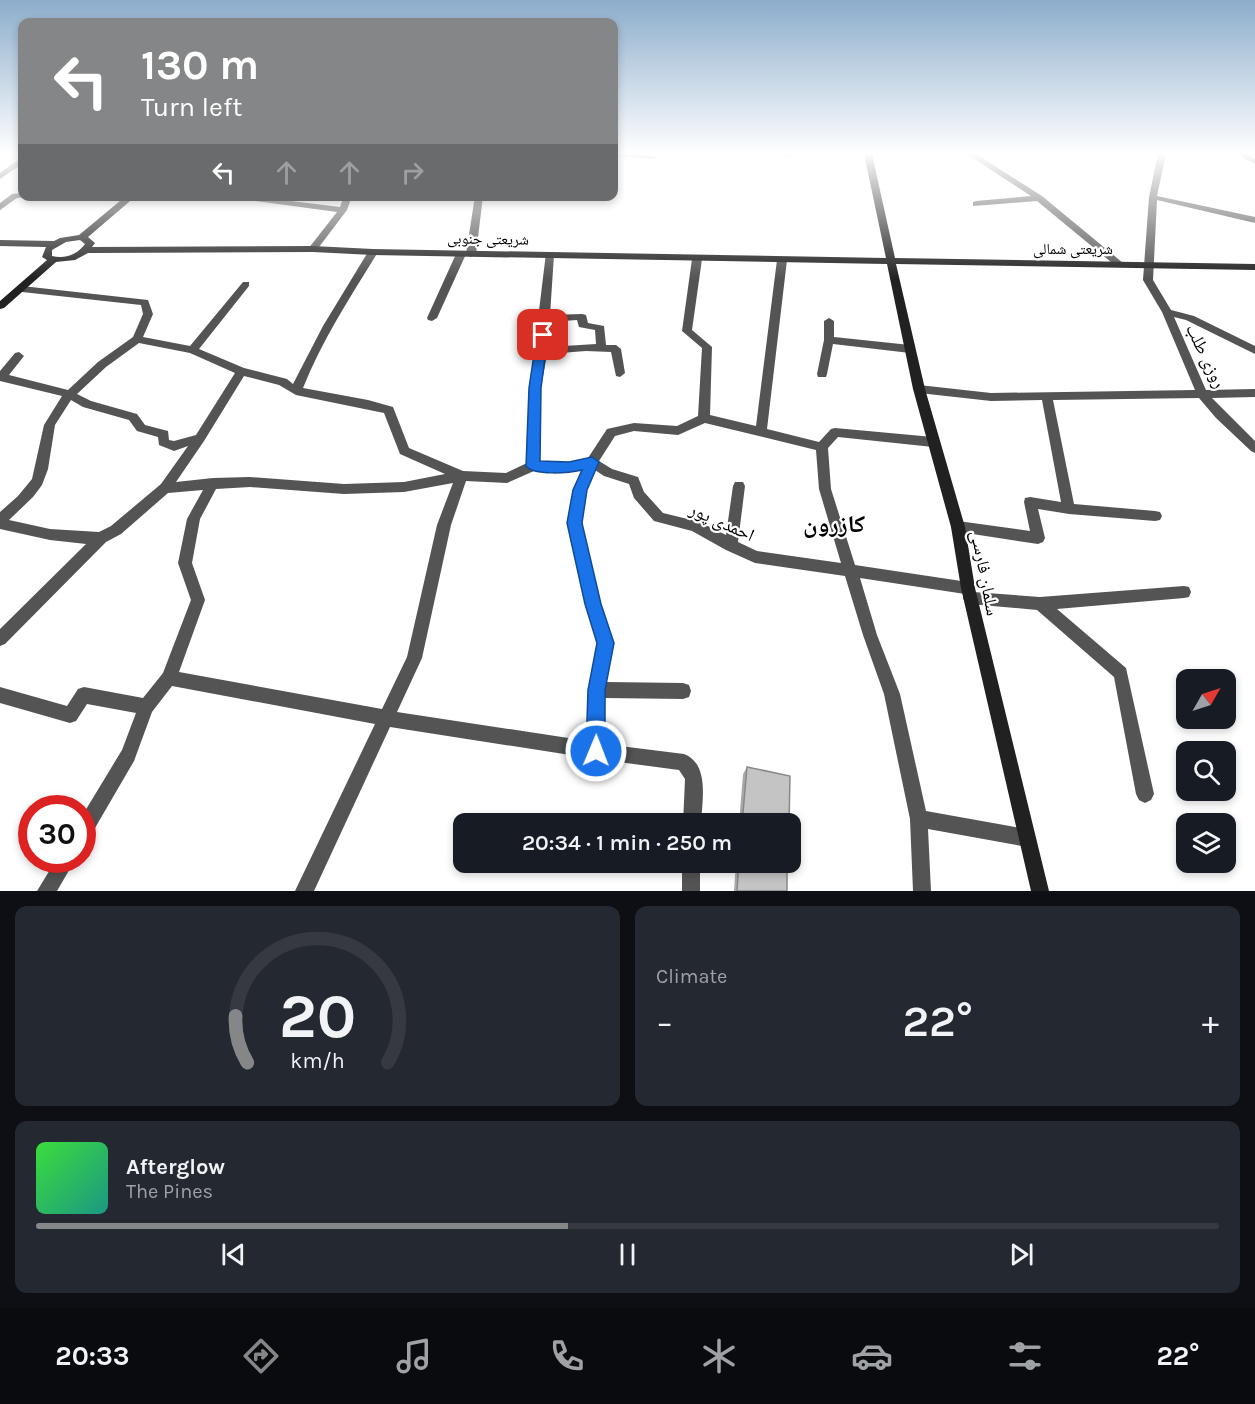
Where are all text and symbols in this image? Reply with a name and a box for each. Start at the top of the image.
text: 130 m [141,40,259,90]
icon: left [42,42,120,120]
text: Turn left [141,91,242,123]
icon: left [207,156,240,189]
icon: ahead [270,156,303,189]
icon: ahead [333,156,366,189]
icon: right [396,156,429,189]
street label: شریعتی جنوبی [447,229,529,250]
street label: شریعتی شمالی [1033,240,1113,259]
pin [517,309,568,360]
icon: arrive [526,318,559,351]
street label: روزی طلب [1181,320,1231,392]
street label: احمدی پور [685,498,758,546]
district label: کازرون [803,510,865,538]
street label: سلمان فارسی [966,529,1004,617]
north arrow [1176,669,1236,729]
map controls [1176,669,1236,873]
position arrow [564,719,628,783]
button: search [1176,741,1236,801]
speed limit sign: 30 [18,795,96,873]
button: layers [1176,813,1236,873]
text: 20:34 · 1 min · 250 m [522,830,732,856]
text: Climate [656,965,727,988]
text: 20 [279,980,356,1053]
text: 22° [902,995,973,1047]
text: − [656,1003,673,1041]
text: + [1202,1003,1219,1041]
text: km/h [290,1048,345,1073]
text: Afterglow [126,1154,225,1180]
text: The Pines [126,1180,213,1203]
icon: previous [217,1238,250,1271]
icon: pause [611,1238,644,1271]
icon: next [1005,1238,1038,1271]
icon: directions [240,1335,282,1377]
icon: music [393,1335,435,1377]
icon: phone [546,1335,588,1377]
icon: climate [698,1335,740,1377]
icon: car [851,1335,893,1377]
icon: filters [1004,1335,1046,1377]
text: 20:33 [55,1340,130,1372]
text: 22° [1156,1340,1200,1372]

